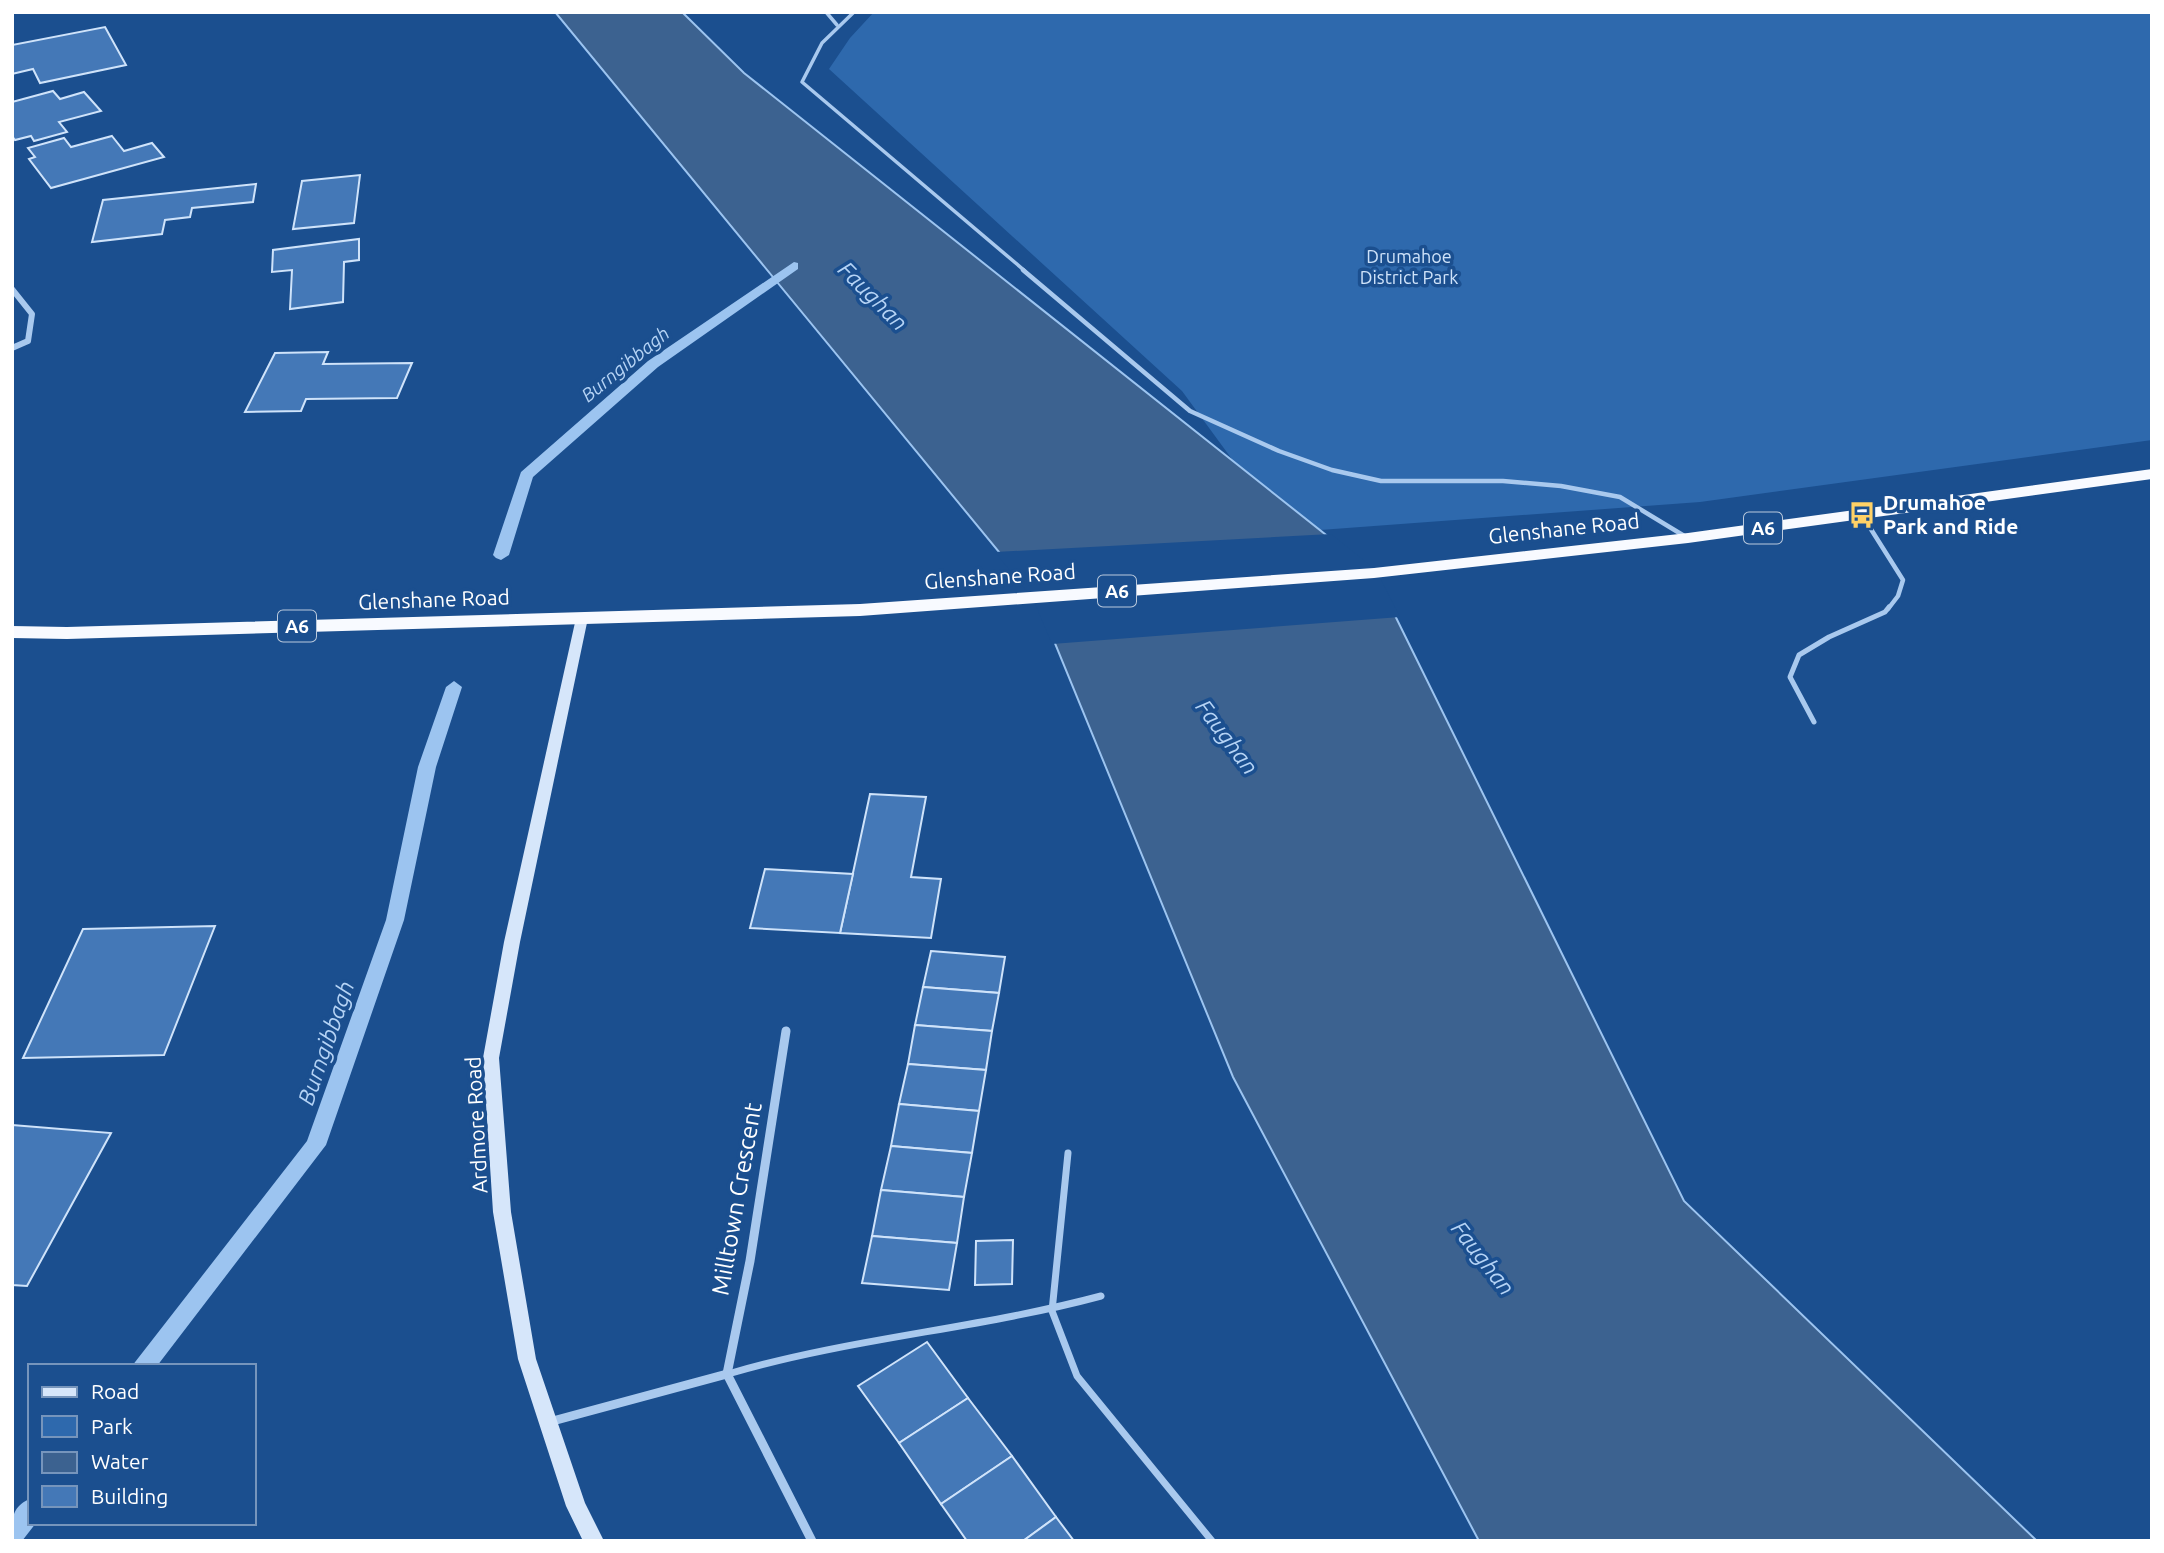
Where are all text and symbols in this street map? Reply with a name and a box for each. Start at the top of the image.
park label: Drumahoe District Park [1360,246,1458,287]
water label: Faughan [834,256,913,335]
water label: Burngibbagh [577,322,673,406]
place label: Drumahoe Park and Ride [1883,490,2018,538]
bus stop icon: Drumahoe Park and Ride [1847,500,1877,530]
street label: Glenshane Road [1487,508,1641,548]
road number: A6 [1744,512,1782,544]
street label: Glenshane Road [923,559,1076,593]
road number: A6 [1098,576,1136,606]
street label: Glenshane Road [358,584,510,614]
road number: A6 [278,610,316,642]
water label: Faughan [1191,694,1264,779]
water label: Burngibbagh [293,978,358,1108]
street label: Ardmore Road [460,1056,492,1194]
street label: Milltown Crescent [706,1100,767,1297]
water label: Faughan [1447,1216,1520,1300]
legend [28,1364,256,1525]
text: Road [91,1379,139,1403]
text: Park [91,1414,133,1438]
text: Water [91,1449,149,1473]
text: Building [91,1484,168,1508]

